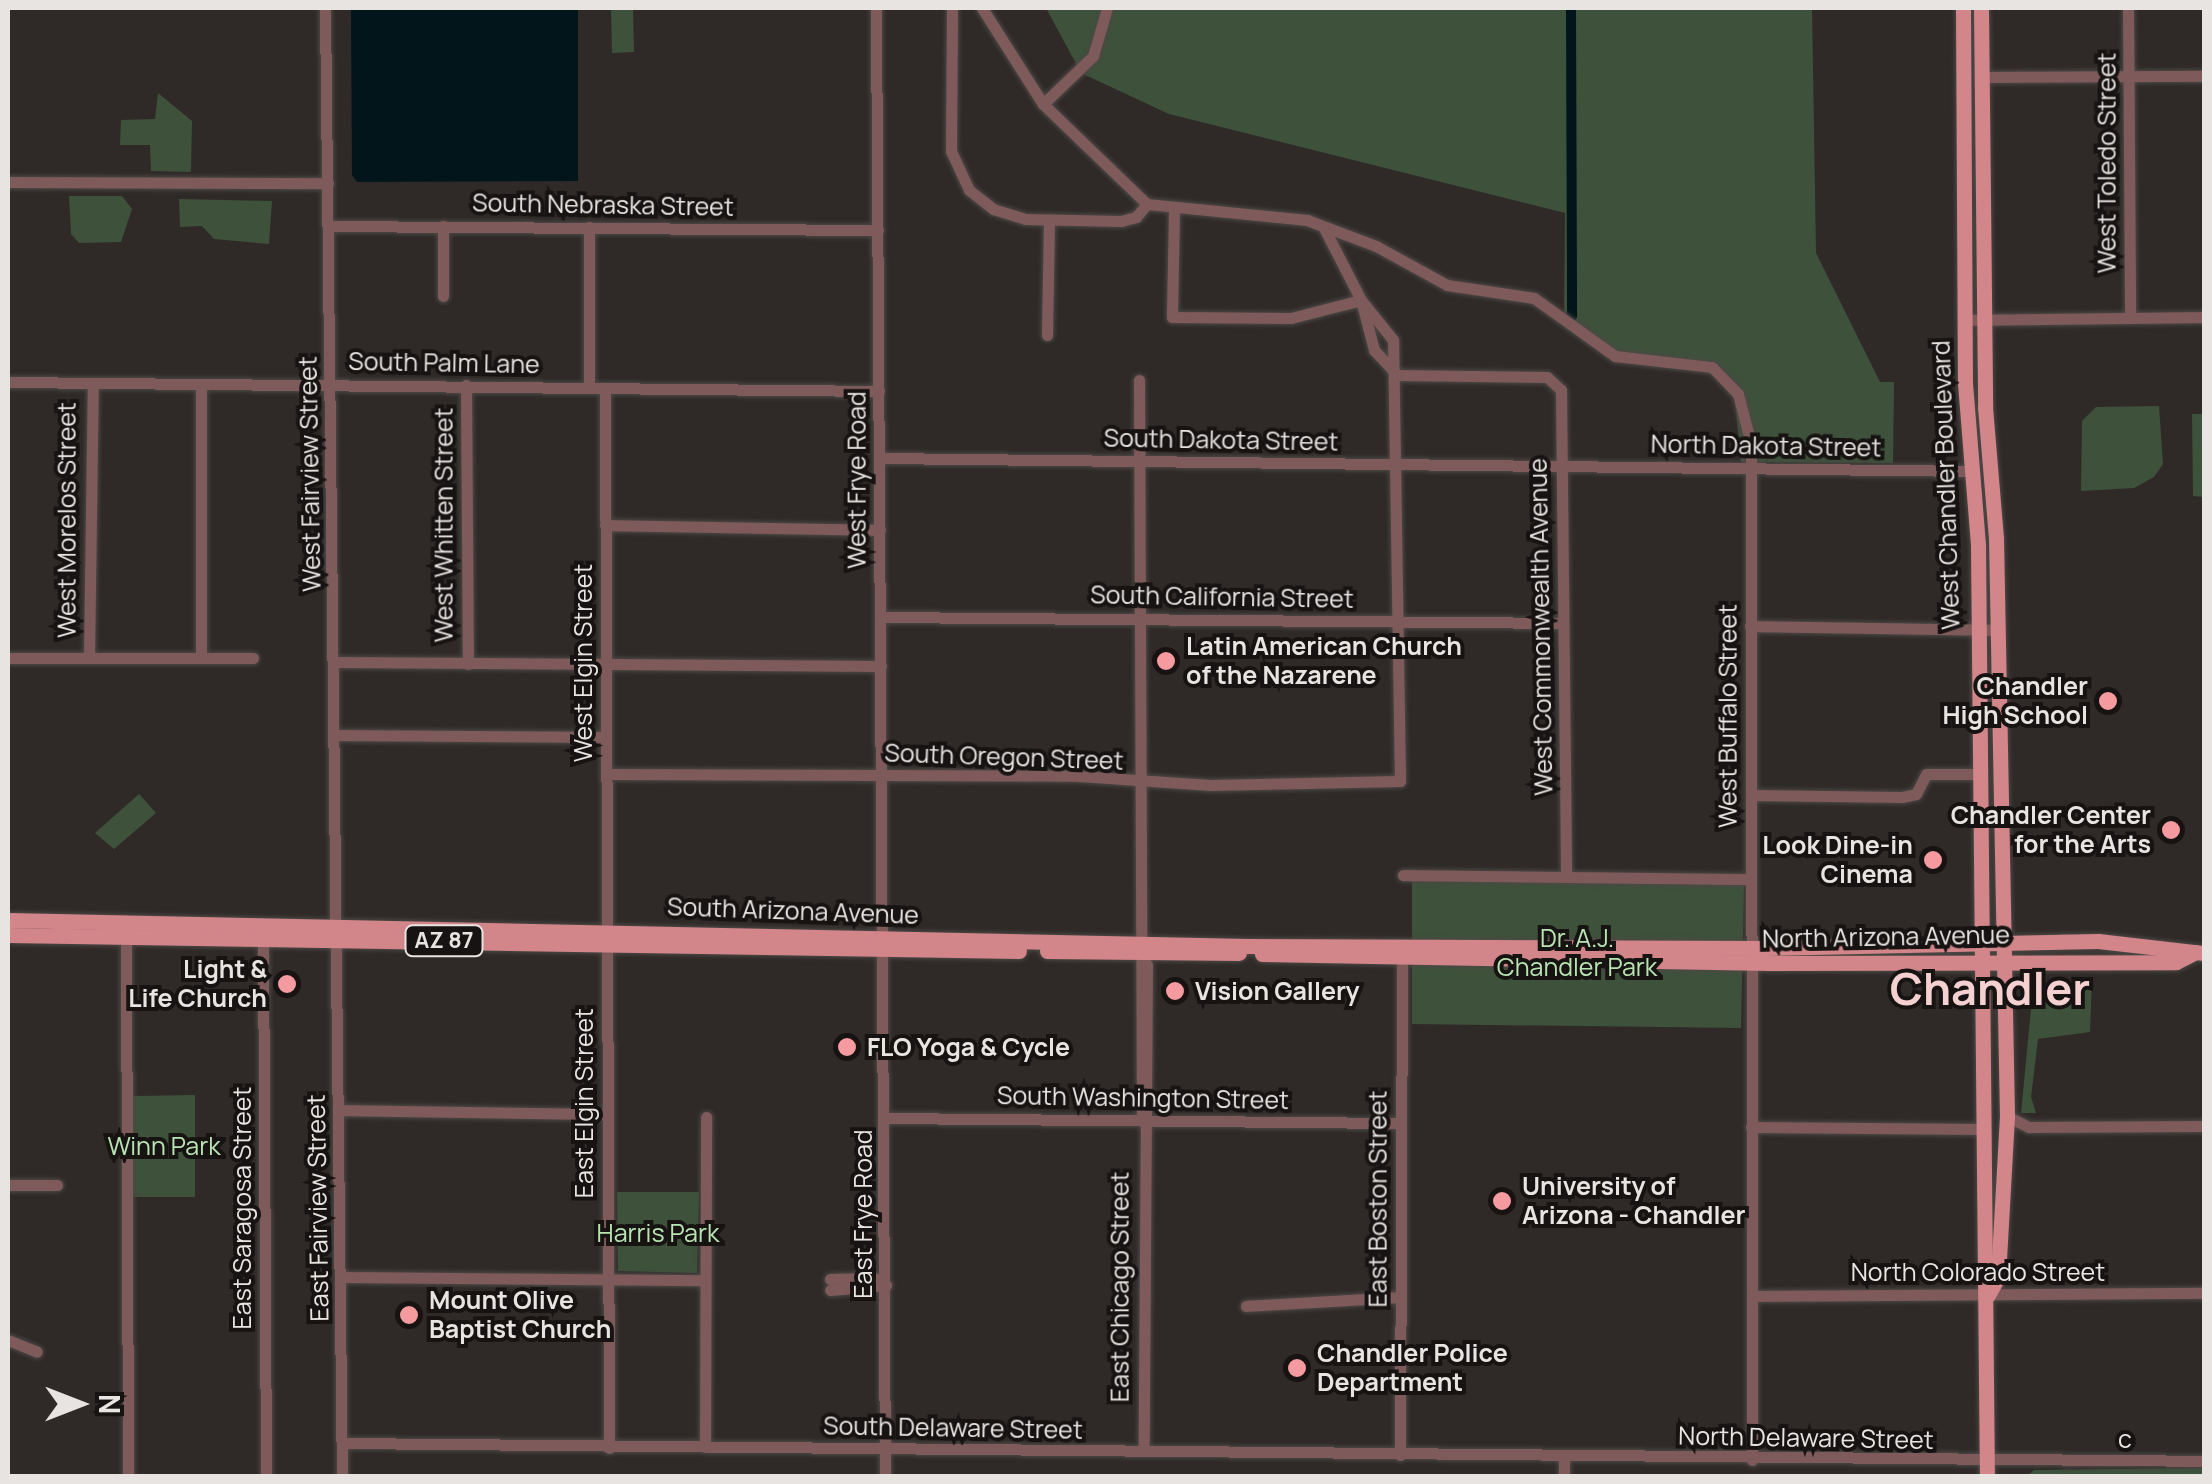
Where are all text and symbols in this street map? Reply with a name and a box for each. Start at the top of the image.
street label: West Toledo Street [2092,53,2122,273]
street label: South Nebraska Street [472,188,734,222]
street label: West Chandler Boulevard [1926,340,1966,630]
street label: South Palm Lane [348,346,540,380]
street label: West Fairview Street [293,356,327,592]
street label: West Frye Road [842,391,872,569]
street label: West Morelos Street [52,402,82,638]
street label: West Whitten Street [429,408,459,642]
street label: South Dakota Street [1103,423,1339,457]
street label: North Dakota Street [1650,429,1882,463]
street label: West Commonwealth Avenue [1523,458,1559,796]
street label: West Elgin Street [568,564,598,762]
street label: South California Street [1090,580,1354,614]
street label: West Buffalo Street [1713,604,1743,828]
place label: Latin American Church of the Nazarene [1186,632,1462,691]
marker: Latin American Church of the Nazarene [1155,650,1177,672]
place label: Chandler High School [1943,672,2088,731]
marker: Chandler High School [2097,690,2119,712]
street label: South Oregon Street [884,738,1124,776]
place label: Chandler Center for the Arts [1951,801,2151,860]
marker: Chandler Center for the Arts [2160,819,2182,841]
place label: Look Dine-in Cinema [1762,831,1913,890]
marker: Look Dine-in Cinema [1922,849,1944,871]
street label: South Arizona Avenue [667,892,919,930]
street label: North Arizona Avenue [1762,920,2010,954]
road number: AZ 87 [404,924,484,958]
park label: Dr. A.J. Chandler Park [1497,924,1657,983]
place label: Light & Life Church [128,955,267,1014]
district label: Chandler [1890,962,2090,1016]
marker: Light & Life Church [276,973,298,995]
place label: Vision Gallery [1195,976,1359,1006]
marker: Vision Gallery [1164,980,1186,1002]
street label: East Elgin Street [569,1008,599,1198]
place label: FLO Yoga & Cycle [867,1032,1070,1062]
marker: FLO Yoga & Cycle [836,1036,858,1058]
street label: South Washington Street [997,1080,1289,1116]
street label: East Saragosa Street [227,1087,257,1329]
street label: East Boston Street [1363,1091,1393,1307]
street label: East Fairview Street [301,1094,335,1322]
street label: East Frye Road [848,1129,878,1299]
park label: Winn Park [107,1131,221,1161]
street label: East Chicago Street [1105,1172,1135,1402]
place label: University of Arizona - Chandler [1522,1172,1745,1231]
marker: University of Arizona - Chandler [1491,1190,1513,1212]
park label: Harris Park [597,1218,719,1248]
street label: North Colorado Street [1851,1257,2105,1287]
place label: Mount Olive Baptist Church [429,1286,611,1345]
marker: Mount Olive Baptist Church [398,1304,420,1326]
place label: Chandler Police Department [1317,1339,1508,1398]
north arrow [30,1354,130,1454]
marker: Chandler Police Department [1286,1357,1308,1379]
text: N [91,1394,129,1414]
street label: South Delaware Street [823,1411,1083,1445]
street label: North Delaware Street [1678,1421,1934,1455]
street label: c [2118,1424,2132,1454]

